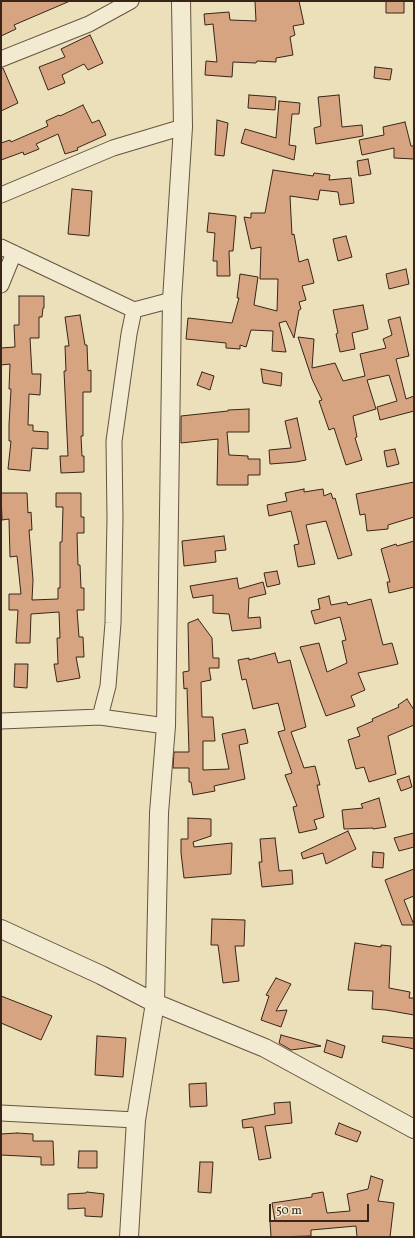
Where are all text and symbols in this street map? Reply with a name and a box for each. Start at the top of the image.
scale bar [271,1196,371,1222]
text: 50 m [276,1203,302,1219]

